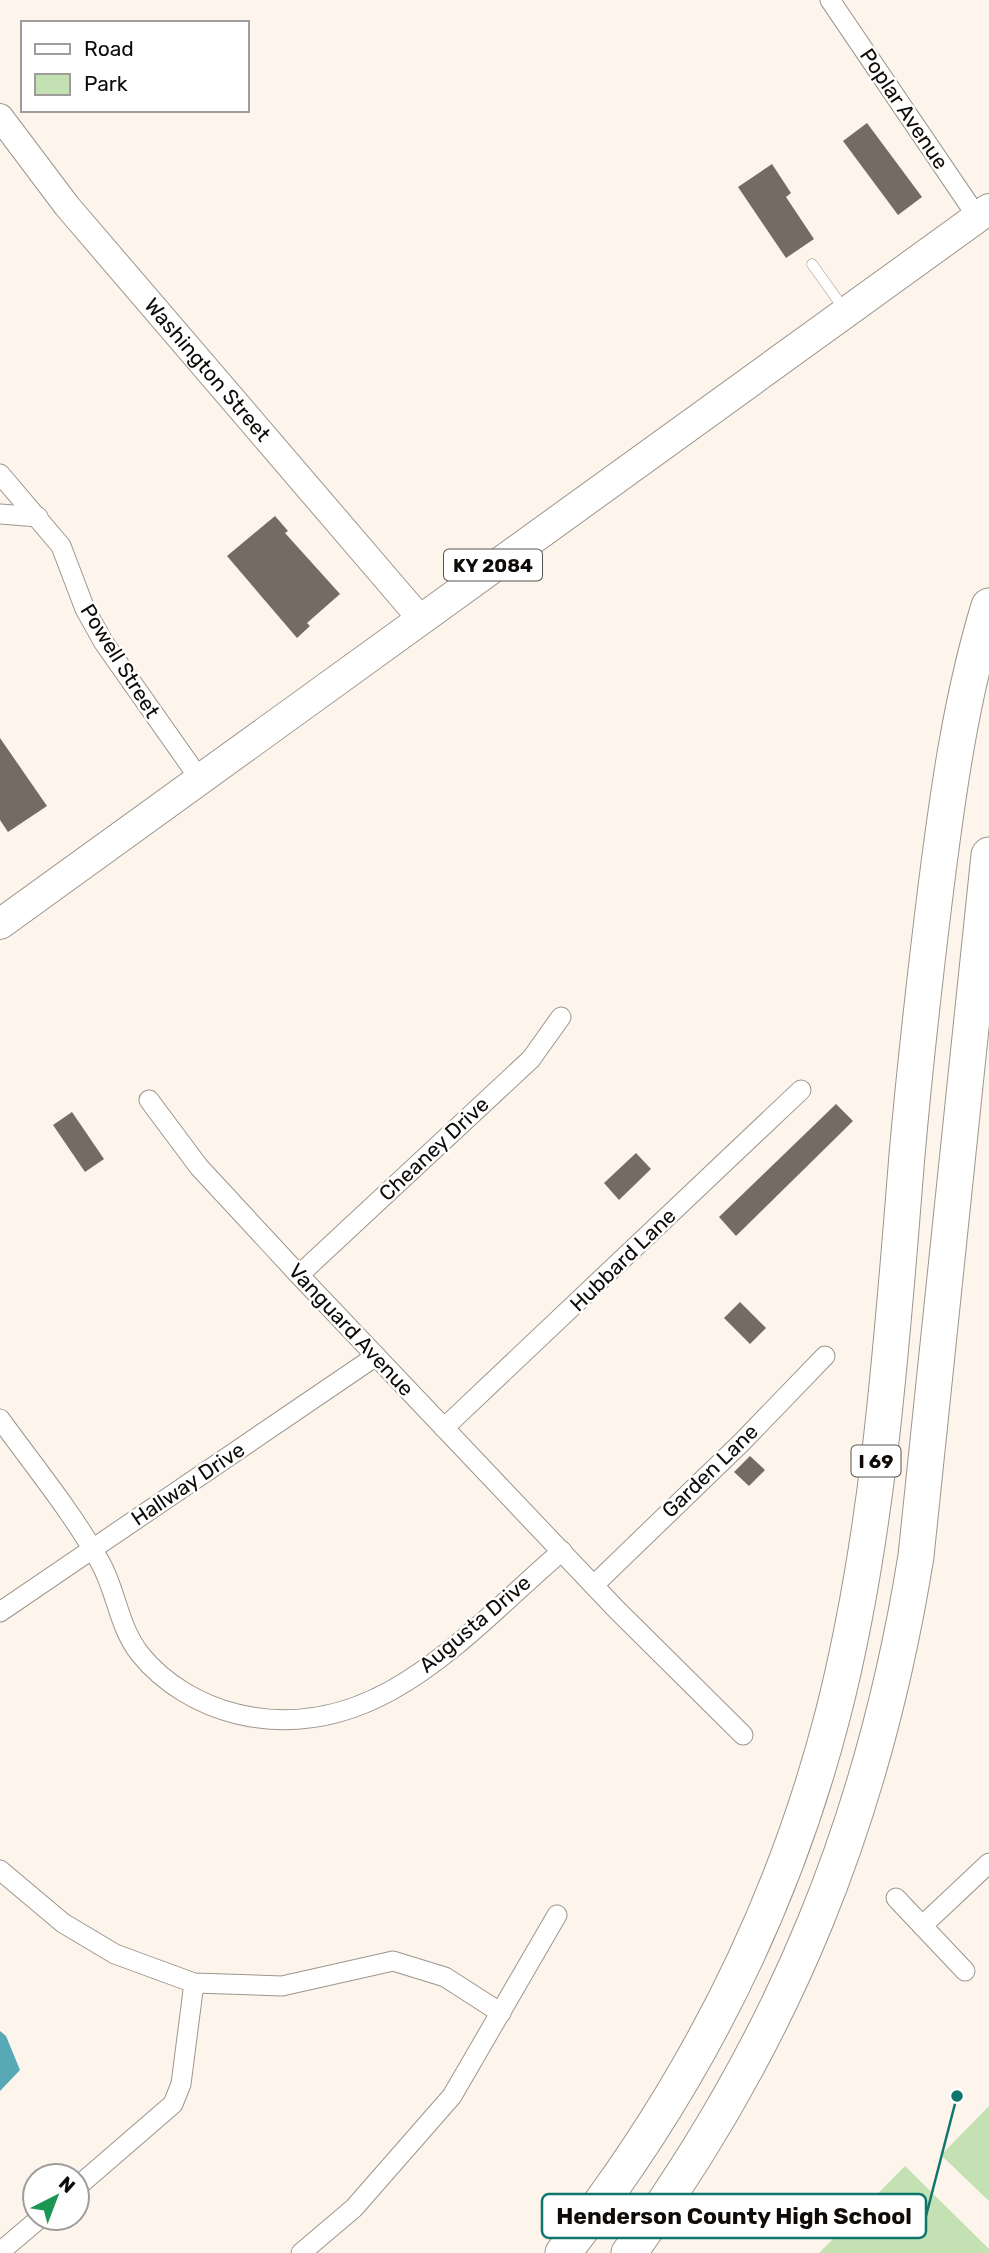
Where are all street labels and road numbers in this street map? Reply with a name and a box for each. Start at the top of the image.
street label: Poplar Avenue [855,44,954,174]
street label: Washington Street [139,293,276,446]
road number: KY 2084 [444,550,542,580]
street label: Powell Street [76,599,165,722]
street label: Cheaney Drive [374,1091,494,1206]
street label: Hubbard Lane [565,1203,681,1316]
street label: Vanguard Avenue [284,1258,419,1401]
street label: Garden Lane [656,1419,763,1523]
street label: Hallway Drive [126,1436,249,1531]
road number: I 69 [852,1446,900,1476]
street label: Augusta Drive [414,1570,536,1678]

